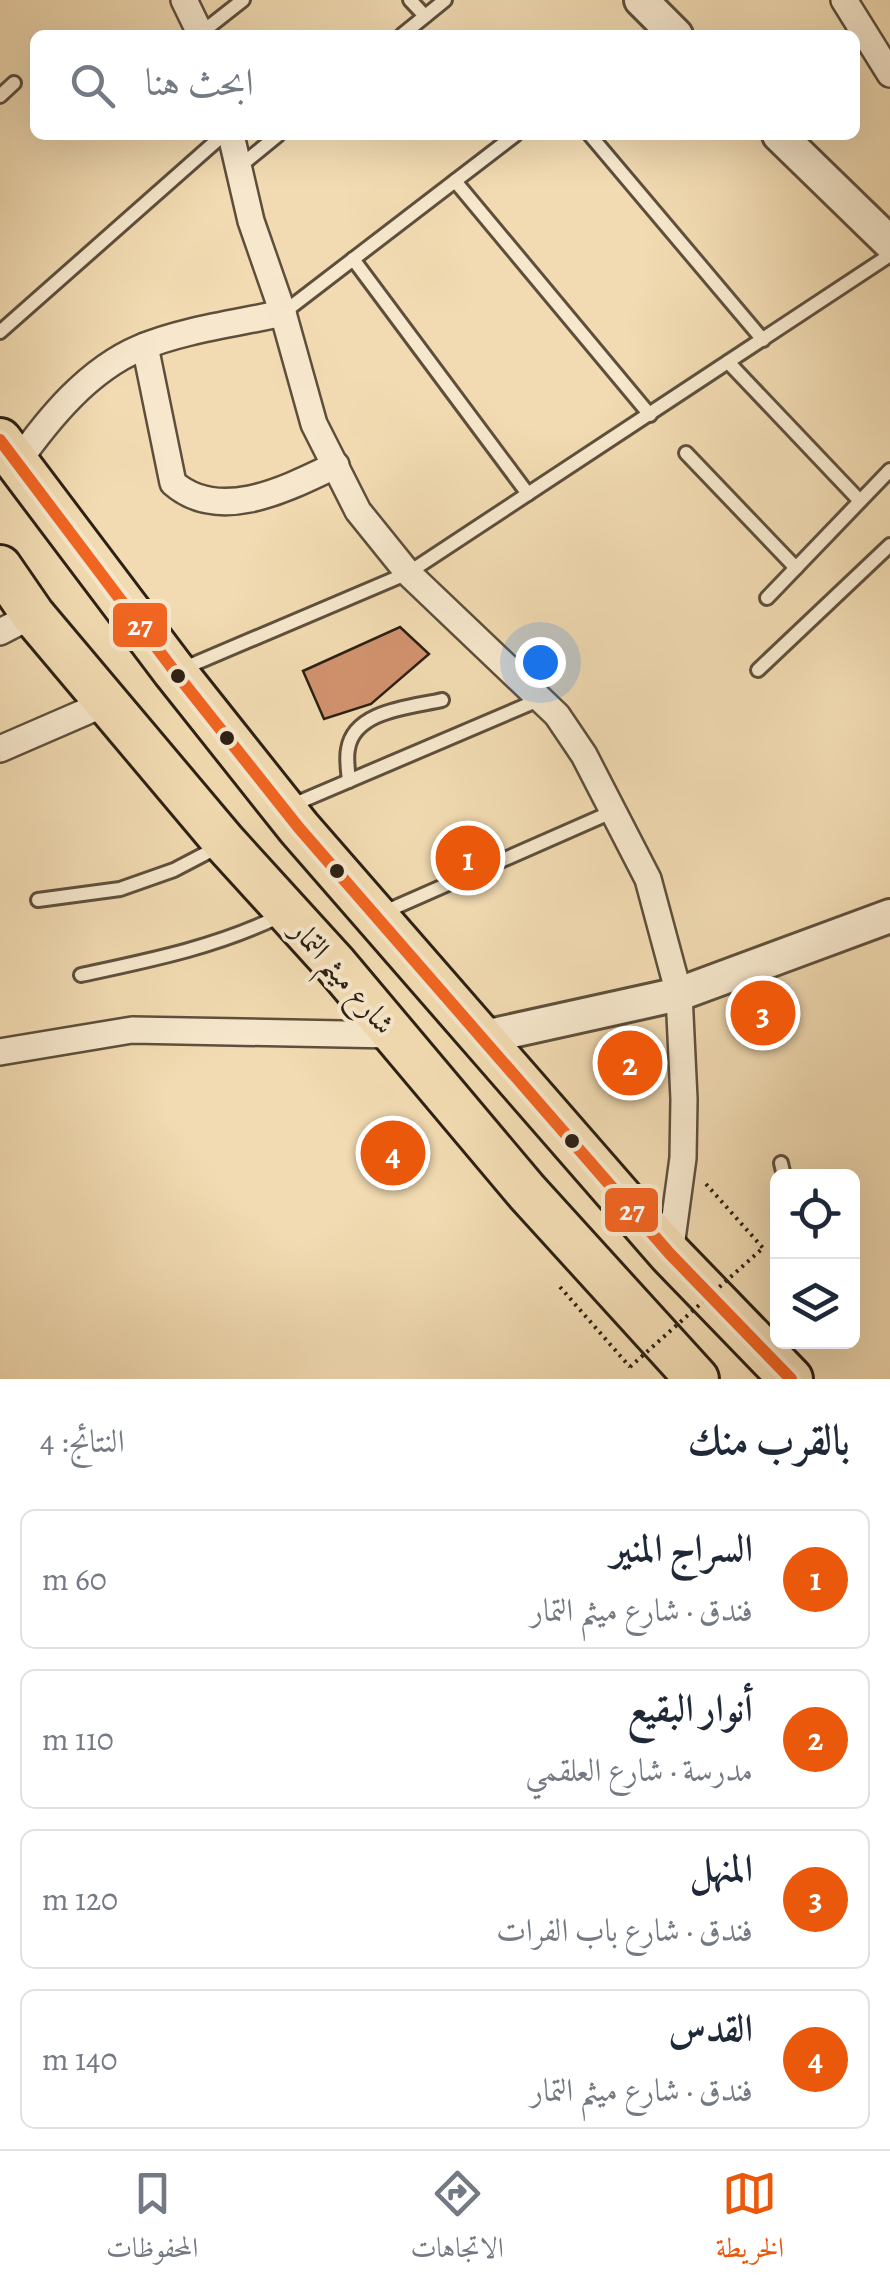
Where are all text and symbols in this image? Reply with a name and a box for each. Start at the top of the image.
search box [30,30,860,140]
text: ابحث هنا [145,56,254,108]
icon: search [65,58,120,113]
line badge: 27 [111,601,169,649]
text: 27 [127,607,153,645]
your location [515,637,566,688]
unlabelled marker [168,666,188,686]
unlabelled marker [217,728,237,748]
pin: 1 [436,820,500,896]
unlabelled marker [327,861,347,881]
street label: شارع ميثم التمار [273,909,404,1049]
pin: 3 [730,976,796,1050]
pin: 2 [598,1026,662,1100]
pin: 4 [360,1116,426,1190]
unlabelled marker [562,1131,582,1151]
map controls [770,1169,860,1349]
button: locate [770,1169,860,1259]
line badge: 27 [603,1186,660,1234]
text: 27 [619,1192,645,1230]
button: layers [770,1259,860,1349]
text: بالقرب منك [687,1411,850,1468]
text: النتائج: 4 [40,1419,125,1463]
text: السراج المنير [611,1522,753,1574]
text: 60 m [42,1557,107,1601]
text: 1 [810,1557,821,1601]
text: فندق · شارع ميثم التمار [530,1588,753,1632]
text: أنوار البقيع [627,1682,753,1734]
text: 110 m [42,1717,114,1761]
text: 2 [808,1717,823,1761]
text: مدرسة · شارع العلقمي [525,1748,753,1792]
text: المنهل [689,1842,753,1894]
text: 120 m [42,1877,118,1921]
text: 3 [809,1877,822,1921]
text: فندق · شارع باب الفرات [496,1908,753,1952]
text: القدس [668,2002,753,2054]
text: 140 m [42,2037,117,2081]
text: 4 [808,2037,823,2081]
text: فندق · شارع ميثم التمار [530,2068,753,2112]
tab: المحفوظات [106,2166,198,2275]
tab: الاتجاهات [410,2166,504,2275]
tab: الخريطة [716,2166,784,2275]

